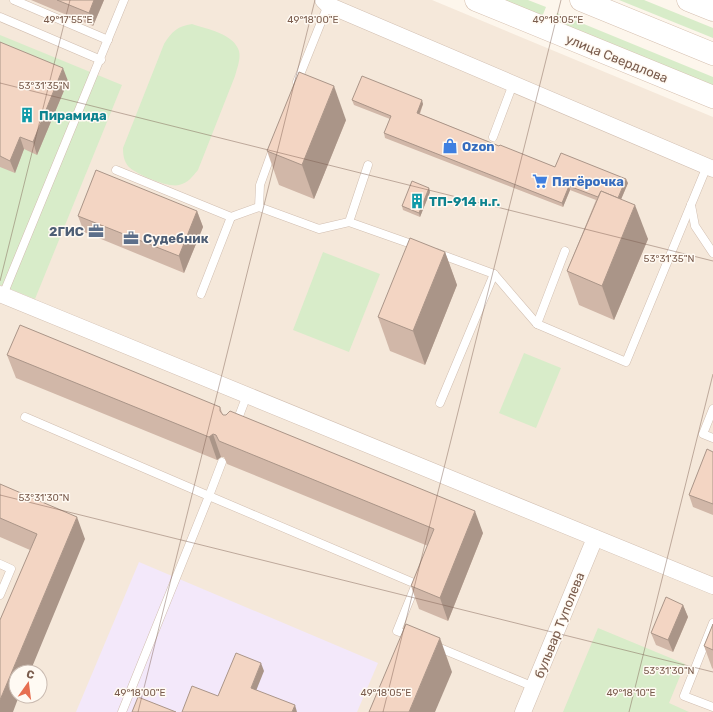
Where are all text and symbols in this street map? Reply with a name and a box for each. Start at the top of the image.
text: 49°17'55"E [43,14,93,26]
text: 49°18'00"E [287,14,339,26]
text: 49°18'05"E [533,14,583,26]
street label: улица Свердлова [564,31,670,86]
text: 53°31'35"N [19,80,69,92]
building icon: Пирамида [18,106,36,124]
place label: Пирамида [39,108,107,123]
shop icon: Ozon [441,137,459,155]
place label: Ozon [462,139,495,154]
supermarket icon: Пятёрочка [531,172,549,190]
place label: Пятёрочка [552,174,624,189]
building icon: ТП-914 н.г. [408,192,426,210]
place label: ТП-914 н.г. [429,194,500,209]
office icon: 2ГИС [87,222,105,240]
place label: 2ГИС [49,224,84,239]
office icon: Судебник [122,229,140,247]
place label: Судебник [143,231,209,246]
text: 53°31'35"N [644,253,694,265]
text: 53°31'30"N [18,492,70,504]
street label: бульвар Туполева [531,570,588,680]
north arrow [8,664,48,704]
text: 53°31'30"N [643,665,695,677]
text: С [25,668,36,682]
text: 49°18'00"E [114,687,166,699]
text: 49°18'05"E [361,687,411,699]
text: 49°18'10"E [606,687,656,699]

